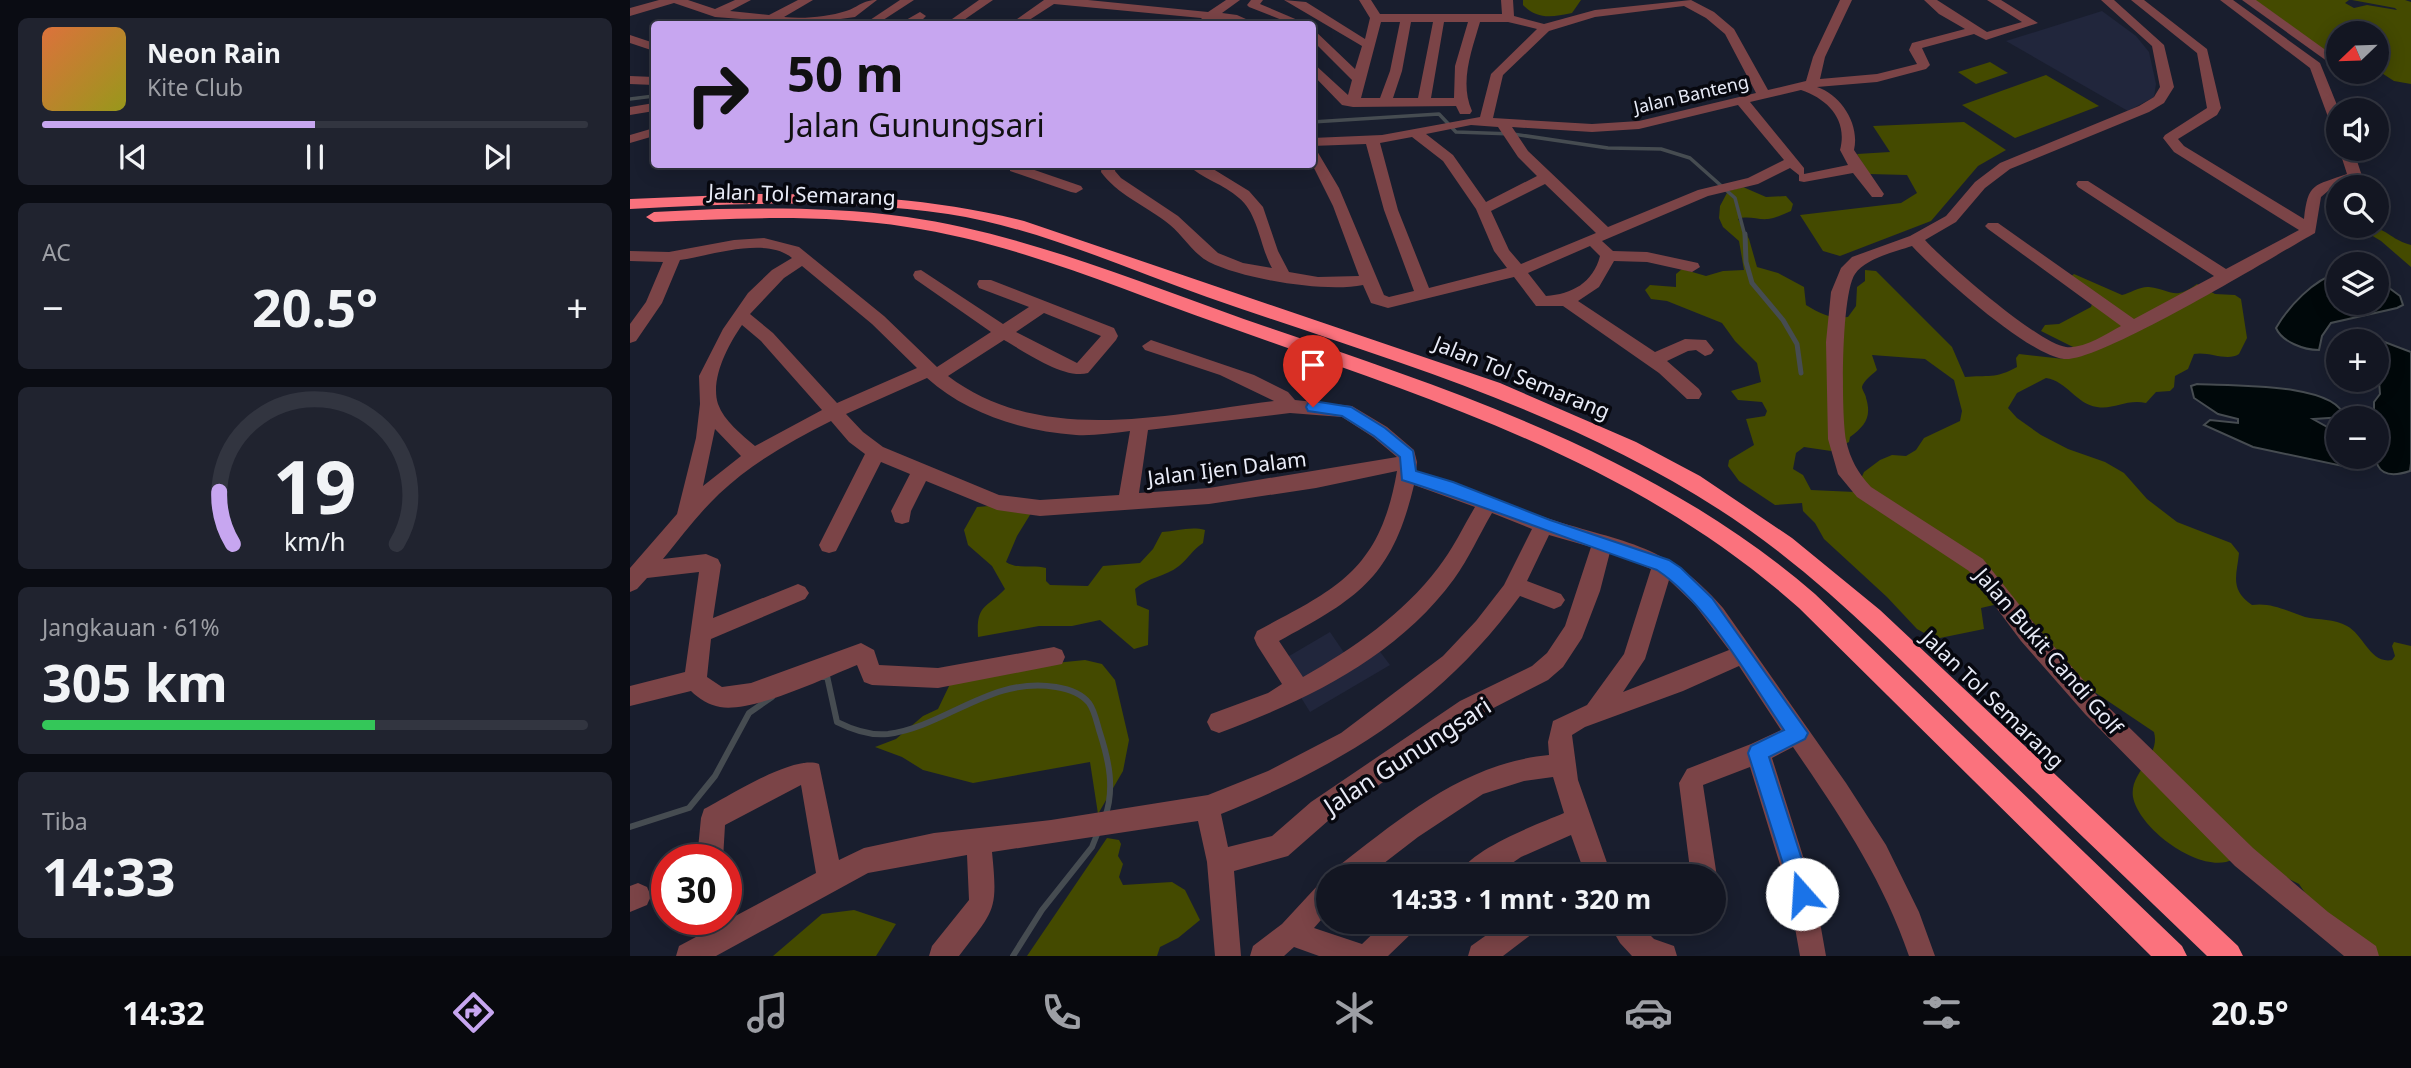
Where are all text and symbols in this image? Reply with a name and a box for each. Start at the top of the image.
north arrow [2326,21,2389,84]
map controls [2326,21,2389,469]
text: Neon Rain [147,35,281,71]
text: 50 m [787,40,904,106]
icon: right [672,49,763,140]
street label: Jalan Banteng [1629,69,1751,119]
text: Kite Club [147,71,243,103]
button: sound [2326,98,2389,161]
text: Jalan Gunungsari [787,103,1045,146]
icon: previous [114,138,152,176]
icon: pause [296,138,334,176]
icon: next [478,138,516,176]
button: search [2326,175,2389,238]
street label: Jalan Tol Semarang [706,177,896,211]
text: AC [42,236,71,268]
button: layers [2326,252,2389,315]
text: 20.5° [252,271,378,342]
text: − [42,281,64,333]
text: + [566,281,588,333]
street label: Jalan Tol Semarang [1428,328,1614,425]
button: + [2326,329,2389,392]
pin [1283,335,1343,407]
icon: arrive [1294,346,1332,384]
button: − [2326,406,2389,469]
text: 19 [273,436,357,535]
street label: Jalan Ijen Dalam [1144,444,1308,492]
text: km/h [284,524,346,558]
street label: Jalan Bukit Candi Golf [1968,560,2130,741]
text: Jangkauan · 61% [42,611,220,643]
street label: Jalan Tol Semarang [1914,622,2070,774]
text: 305 km [42,646,228,717]
street label: Jalan Gunungsari [1315,689,1497,823]
text: Tiba [42,805,88,837]
text: 14:33 [42,840,176,911]
speed limit sign: 30 [651,844,742,935]
position arrow [1765,857,1839,931]
text: 14:33 · 1 mnt · 320 m [1391,881,1651,917]
icon: directions [449,988,498,1037]
icon: music [743,988,792,1037]
icon: phone [1037,988,1086,1037]
icon: climate [1330,988,1379,1037]
icon: car [1624,988,1673,1037]
icon: filters [1917,988,1966,1037]
text: 14:32 [122,991,205,1034]
text: 20.5° [2211,991,2289,1034]

